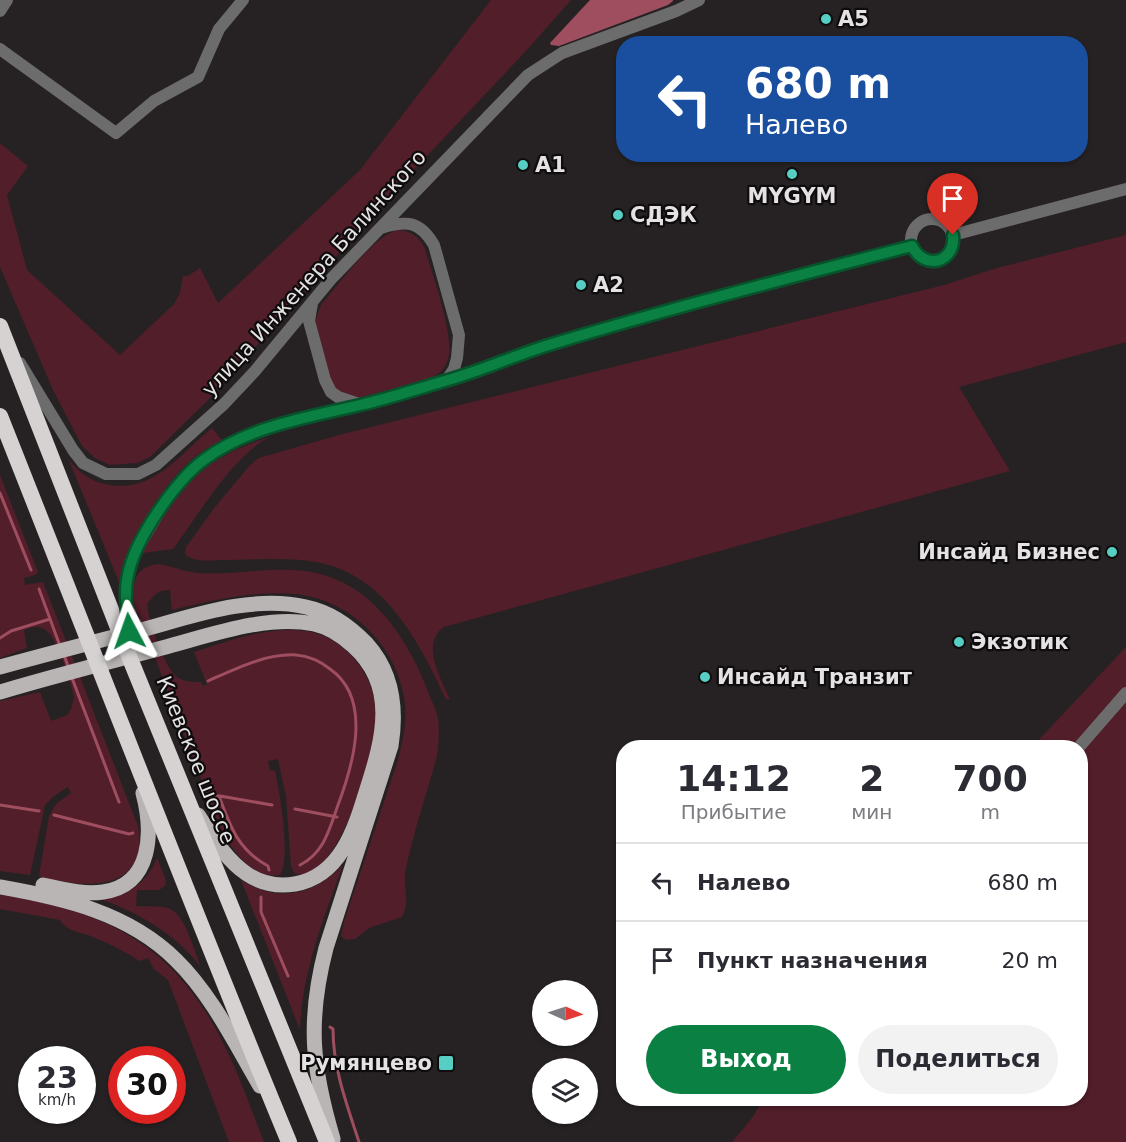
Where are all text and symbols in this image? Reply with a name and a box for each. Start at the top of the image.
place label: А5 [838,7,869,31]
marker: А5 [819,12,833,26]
text: 680 m [745,59,891,108]
icon: left [646,60,724,138]
text: Налево [745,109,848,140]
street label: улица Инженера Балинского [197,145,431,401]
place label: А1 [535,153,566,177]
marker: А1 [516,158,530,172]
marker: MYGYM [785,167,799,181]
pin [927,173,978,235]
icon: arrive [936,182,969,215]
place label: MYGYM [748,184,836,208]
place label: СДЭК [630,203,697,227]
marker: СДЭК [611,208,625,222]
place label: А2 [593,273,624,297]
marker: А2 [574,278,588,292]
place label: Инсайд Бизнес [918,540,1100,564]
marker: Инсайд Бизнес [1105,545,1119,559]
position arrow [97,599,161,663]
place label: Экзотик [971,630,1068,654]
marker: Экзотик [952,635,966,649]
place label: Инсайд Транзит [717,665,913,689]
marker: Инсайд Транзит [698,670,712,684]
street label: Киевское шоссе [151,673,241,847]
text: 14:12 [676,758,791,799]
text: 2 [859,758,884,799]
text: 700 [953,758,1028,799]
text: Прибытие [681,800,786,824]
text: мин [851,800,892,824]
text: m [980,800,1000,824]
icon: left [646,866,679,899]
text: Налево [697,870,790,895]
text: 680 m [988,870,1058,895]
icon: arrive [646,944,679,977]
text: Пункт назначения [697,948,928,973]
text: 20 m [1002,948,1058,973]
north arrow [532,980,598,1046]
map controls [532,980,598,1124]
button: Выход [646,1025,846,1094]
button: Поделиться [858,1025,1058,1094]
speed limit sign: 30 [108,1046,186,1124]
place label: Румянцево [300,1051,432,1075]
marker: Румянцево [437,1054,455,1072]
button: layers [532,1058,598,1124]
text: 23 [36,1060,78,1095]
text: km/h [38,1091,76,1109]

